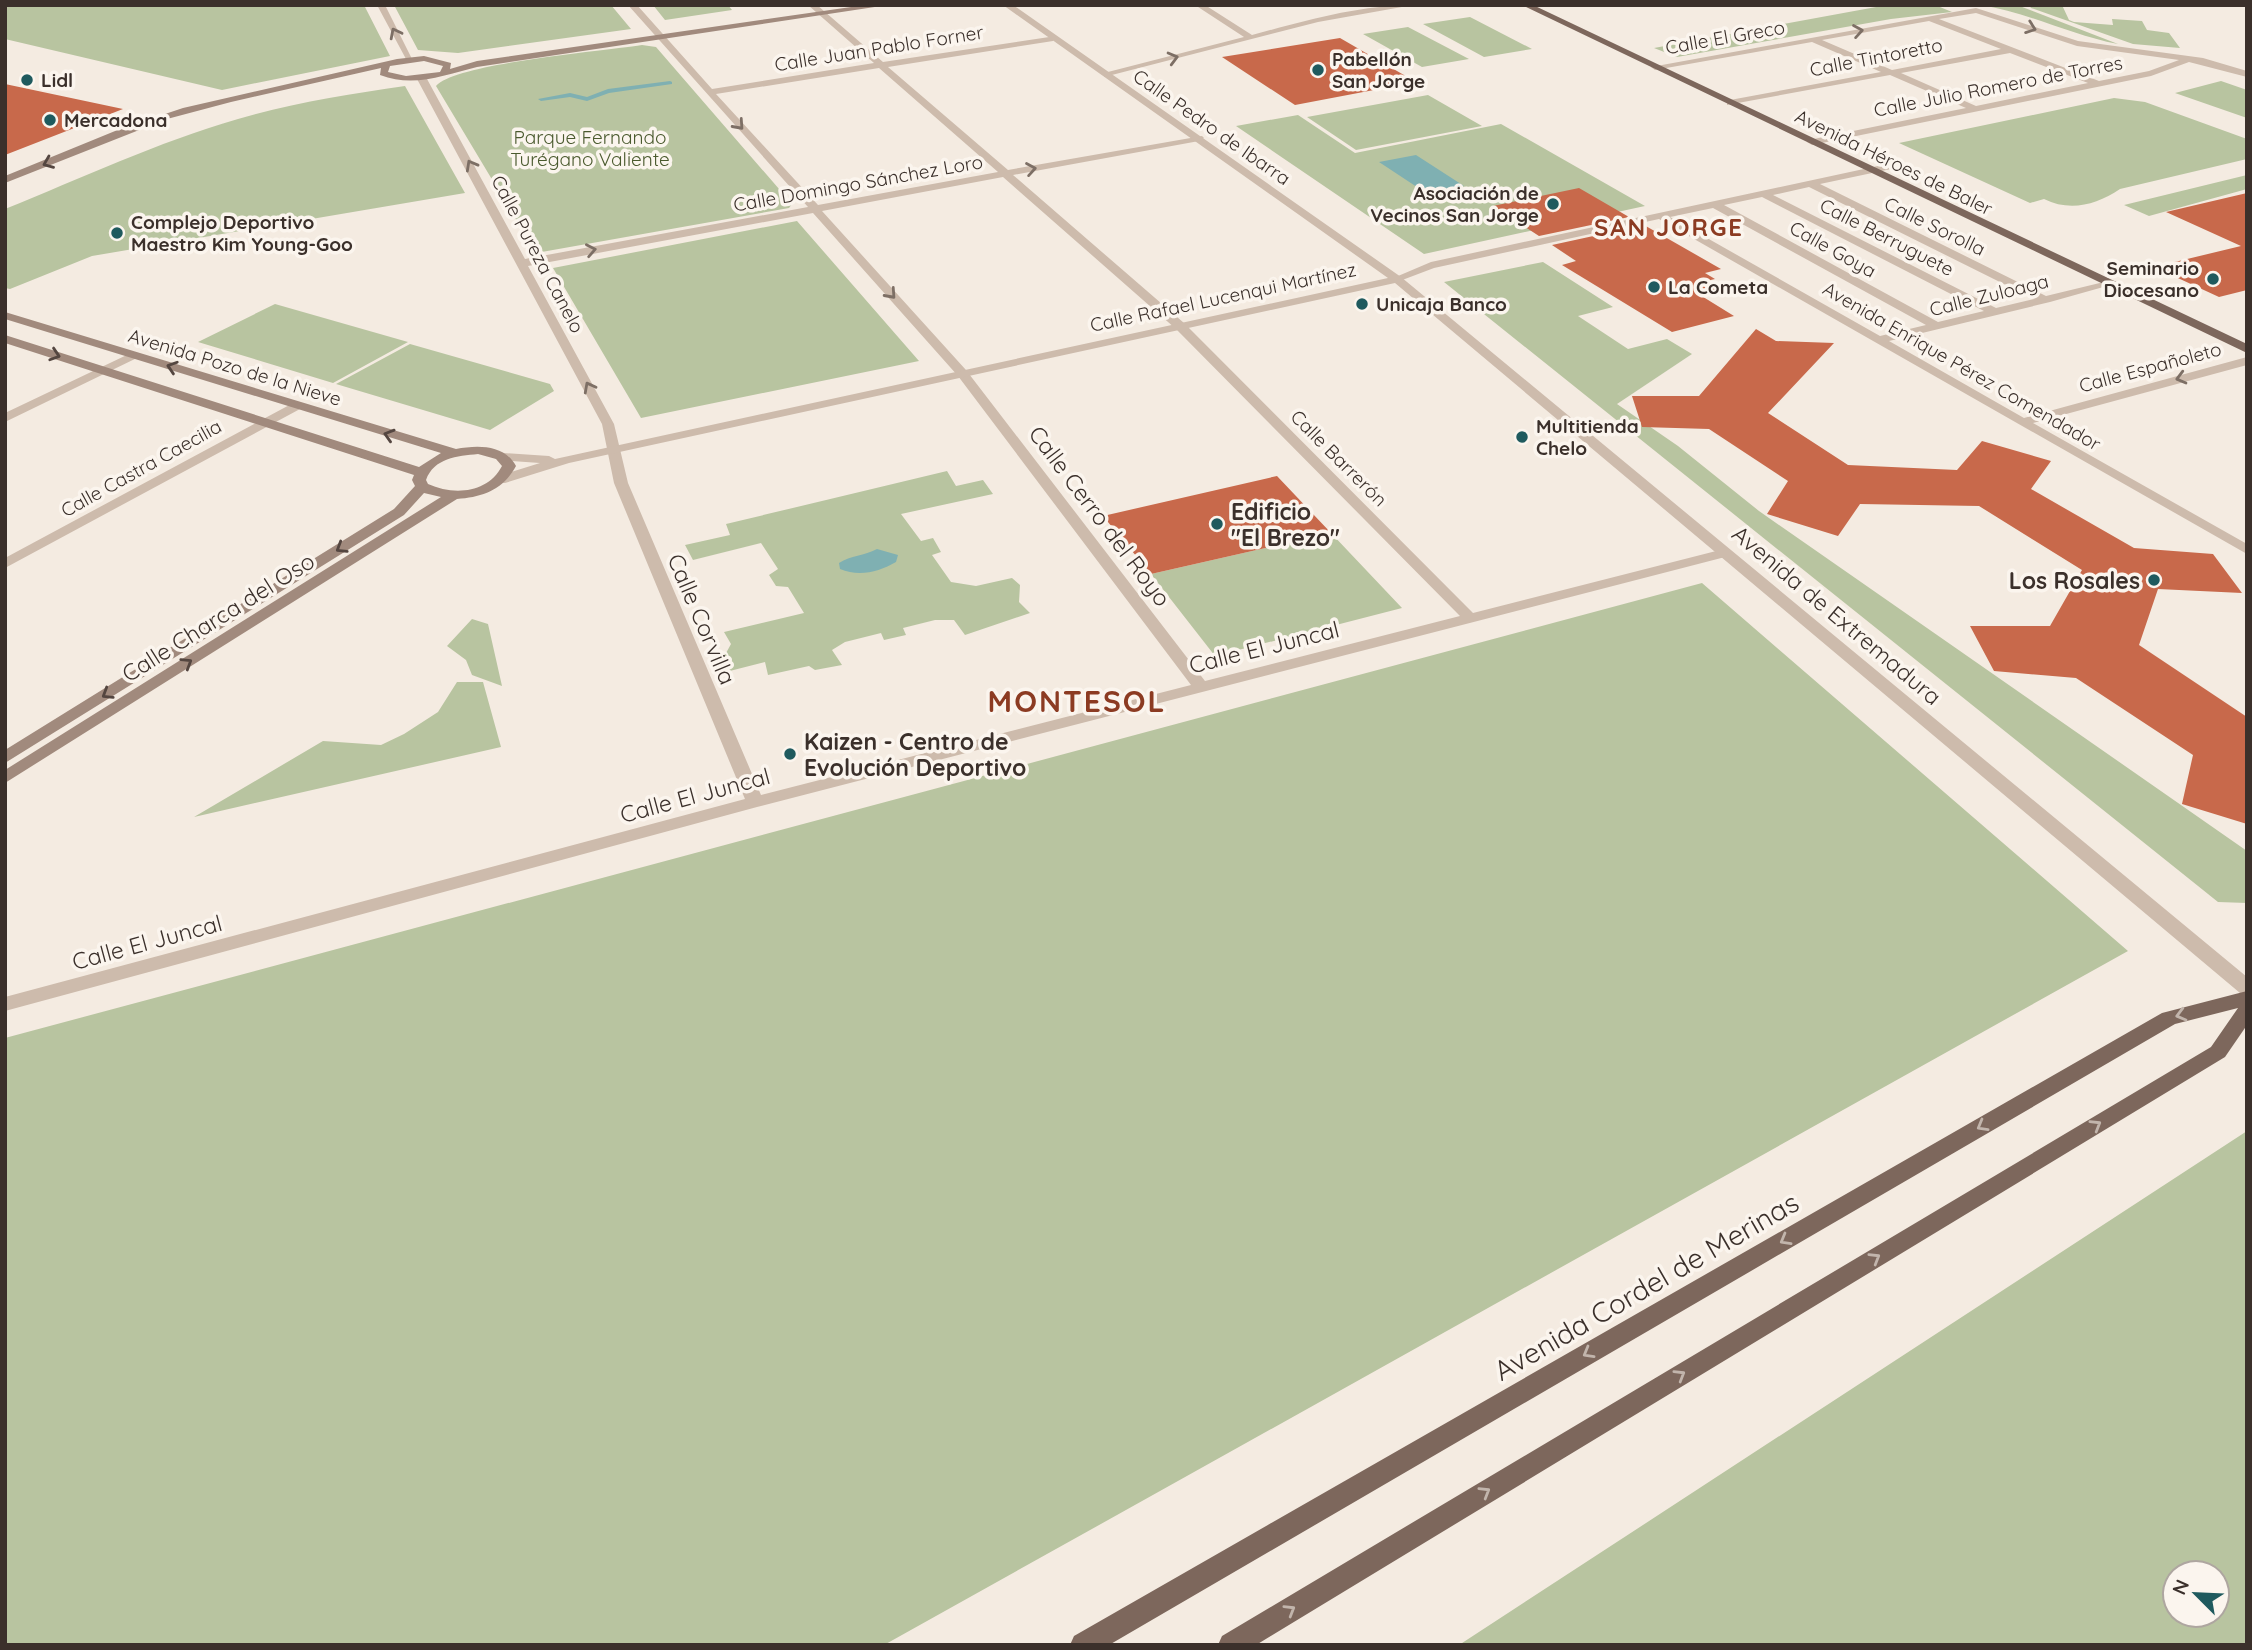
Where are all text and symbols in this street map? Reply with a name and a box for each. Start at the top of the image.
street label: Calle El Greco [1663,15,1787,59]
street label: Calle Juan Pablo Forner [773,20,986,76]
one-way arrow [2025,20,2037,34]
one-way arrow [1852,24,1864,39]
one-way arrow [389,28,403,40]
street label: Calle Tintoretto [1808,32,1944,82]
place label: Pabellón San Jorge [1332,47,1425,93]
street label: Calle Julio Romero de Torres [1872,50,2124,122]
one-way arrow [1167,51,1179,66]
marker: Pabellón San Jorge [1310,62,1326,78]
street label: Calle Pedro de Ibarra [1129,64,1295,190]
place label: Lidl [41,68,73,92]
marker: Lidl [19,72,35,88]
street label: Avenida Héroes de Baler [1791,104,1997,221]
place label: Mercadona [64,108,167,132]
marker: Mercadona [42,112,58,128]
one-way arrow [731,117,743,130]
park label: Parque Fernando Turégano Valiente [510,125,670,171]
street label: Calle Domingo Sánchez Loro [731,149,985,217]
one-way arrow [43,154,55,168]
one-way arrow [466,159,479,172]
one-way arrow [1025,162,1037,177]
street label: Calle Pureza Canelo [486,171,590,337]
place label: Asociación de Vecinos San Jorge [1370,181,1539,227]
street label: Calle Sorolla [1881,191,1989,261]
street label: Calle Berruguete [1816,193,1958,281]
marker: Asociación de Vecinos San Jorge [1545,196,1561,212]
place label: Complejo Deportivo Maestro Kim Young-Goo [131,210,353,256]
district label: SAN JORGE [1594,212,1744,242]
street label: Calle Goya [1785,215,1881,283]
marker: Complejo Deportivo Maestro Kim Young-Goo [109,225,125,241]
one-way arrow [585,244,597,259]
place label: Seminario Diocesano [2104,256,2199,302]
street label: Calle Rafael Lucenqui Martínez [1088,257,1358,337]
street label: Calle Zuloaga [1927,269,2051,321]
marker: Seminario Diocesano [2205,271,2221,287]
place label: La Cometa [1668,275,1768,299]
street label: Avenida Enrique Pérez Comendador [1819,276,2106,456]
marker: La Cometa [1646,279,1662,295]
one-way arrow [883,286,895,299]
place label: Unicaja Banco [1376,292,1507,316]
marker: Unicaja Banco [1354,296,1370,312]
street label: Avenida Pozo de la Nieve [126,323,344,411]
street label: Calle Españoleto [2076,336,2224,398]
one-way arrow [49,346,61,361]
one-way arrow [166,361,178,376]
one-way arrow [2175,370,2187,384]
one-way arrow [584,382,597,394]
street label: Calle Barrerón [1286,405,1392,511]
street label: Calle Castra Caecilia [56,414,226,522]
place label: Multitienda Chelo [1536,414,1639,460]
street label: Calle Cerro del Royo [1023,420,1177,612]
one-way arrow [383,429,395,444]
marker: Multitienda Chelo [1514,429,1530,445]
place label: Edificio "El Brezo" [1231,497,1340,552]
marker: Edificio "El Brezo" [1209,516,1225,532]
street label: Avenida de Extremadura [1726,519,1948,711]
one-way arrow [336,539,349,552]
street label: Calle Charca del Oso [116,546,320,688]
street label: Calle Corvilla [661,549,743,689]
place label: Los Rosales [2009,566,2140,595]
marker: Los Rosales [2146,572,2162,588]
street label: Calle El Juncal [1186,614,1342,680]
one-way arrow [180,658,193,671]
district label: MONTESOL [988,682,1166,720]
one-way arrow [101,686,114,699]
place label: Kaizen - Centro de Evolución Deportivo [804,727,1026,782]
marker: Kaizen - Centro de Evolución Deportivo [782,746,798,762]
street label: Calle El Juncal [617,761,773,829]
street label: Calle El Juncal [69,908,225,976]
one-way arrow [2175,1007,2187,1021]
one-way arrow [1977,1118,1990,1131]
one-way arrow [2088,1120,2101,1133]
street label: Avenida Cordel de Merinas [1487,1184,1805,1388]
one-way arrow [1780,1231,1793,1244]
one-way arrow [1867,1253,1880,1266]
one-way arrow [1583,1345,1596,1358]
one-way arrow [1672,1370,1685,1383]
one-way arrow [1477,1488,1490,1501]
north arrow [2161,1559,2231,1629]
text: N [2167,1576,2194,1598]
one-way arrow [1282,1605,1295,1618]

